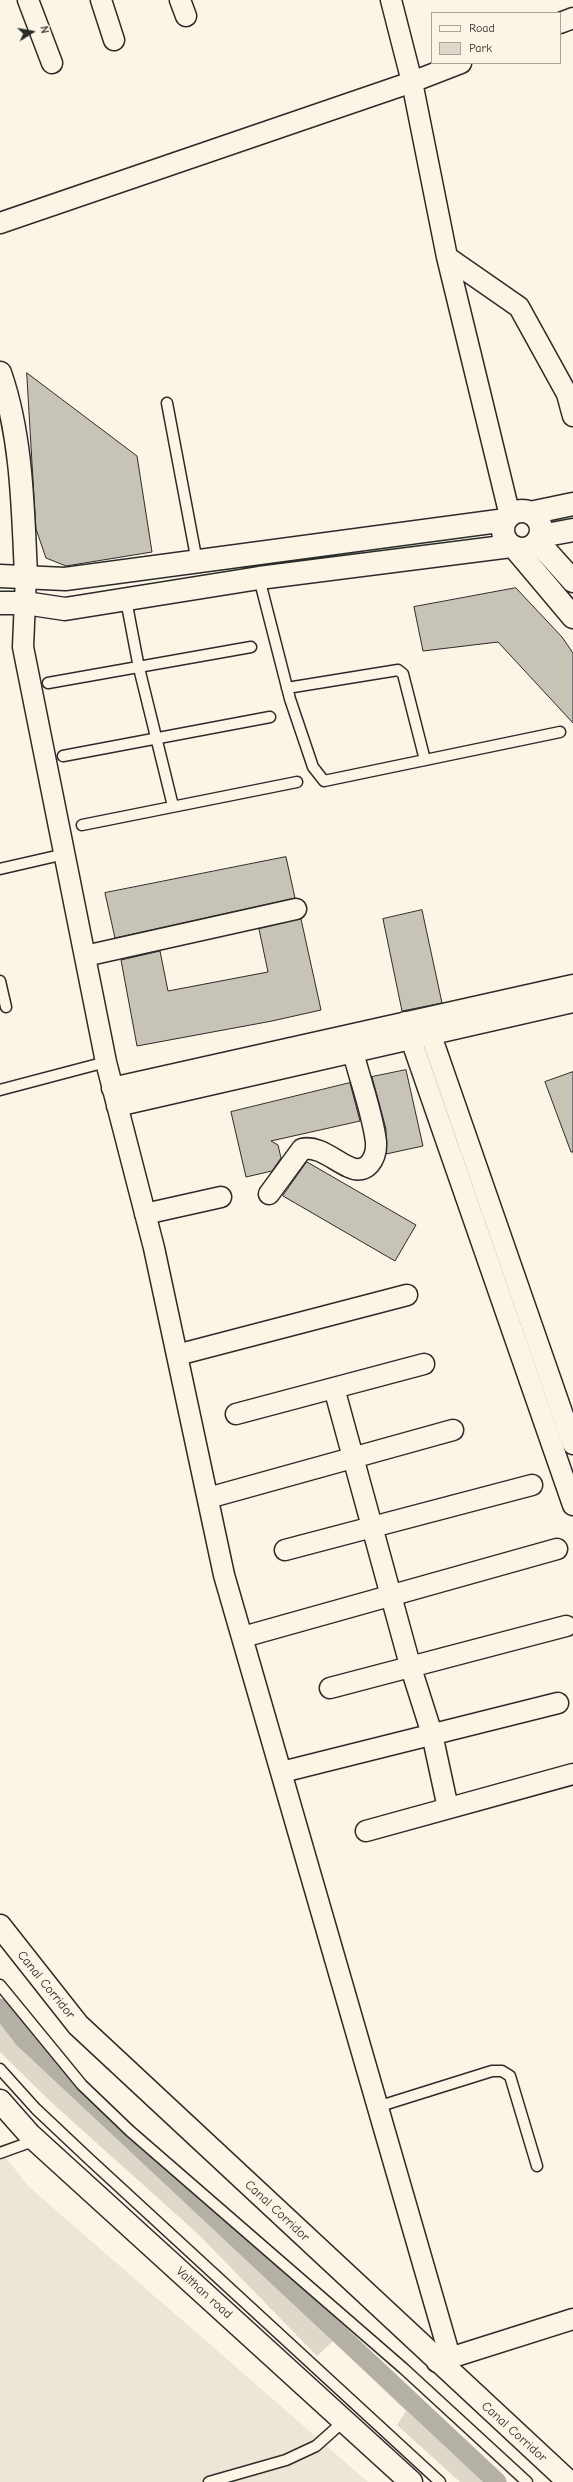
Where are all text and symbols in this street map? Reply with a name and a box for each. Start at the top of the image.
north arrow [12,12,52,52]
legend [431,12,561,64]
text: Road [469,21,495,35]
text: N [37,25,51,34]
text: Park [469,41,492,55]
street label: Canal Corridor [14,1948,78,2022]
street label: Canal Corridor [241,2177,313,2245]
street label: Valthan road [173,2264,235,2322]
street label: Canal Corridor [478,2398,550,2466]

